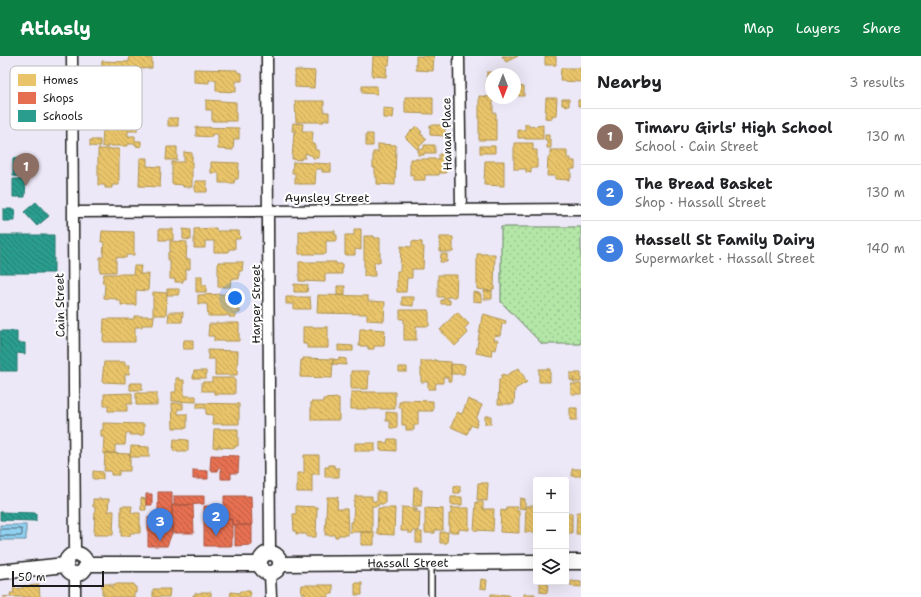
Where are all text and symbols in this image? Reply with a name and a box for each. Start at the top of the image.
text: Atlasly [20,16,91,41]
text: Map [744,19,774,37]
text: Layers [796,19,840,37]
text: Share [862,19,901,37]
legend [10,66,142,130]
north arrow [485,68,521,104]
text: Nearby [597,71,662,93]
text: Homes [43,73,79,88]
text: 3 results [849,74,905,91]
text: Shops [43,91,74,106]
street label: Hanan Place [438,97,456,171]
text: Schools [43,109,83,124]
text: Timaru Girls' High School [635,118,832,138]
text: 1 [607,128,613,145]
text: 130 m [867,128,905,145]
text: School · Cain Street [635,138,758,155]
pin: 1 [13,153,39,186]
text: The Bread Basket [635,174,773,194]
text: 2 [605,184,615,201]
text: 130 m [867,184,905,201]
street label: Aynsley Street [284,190,370,206]
text: Shop · Hassall Street [635,194,766,211]
text: Hassell St Family Dairy [635,230,815,250]
text: 3 [605,240,615,257]
text: 140 m [866,240,905,257]
text: Supermarket · Hassall Street [635,250,815,267]
street label: Harper Street [248,264,264,344]
street label: Cain Street [51,273,69,337]
your location [225,288,245,308]
map controls [533,477,569,585]
button: + [533,477,569,513]
pin: 2 [203,503,229,536]
pin: 3 [147,508,173,541]
button: − [533,513,569,549]
button: layers [533,549,569,585]
street label: Hassall Street [367,555,449,571]
scale bar [12,569,104,588]
text: 50 m [18,570,46,585]

